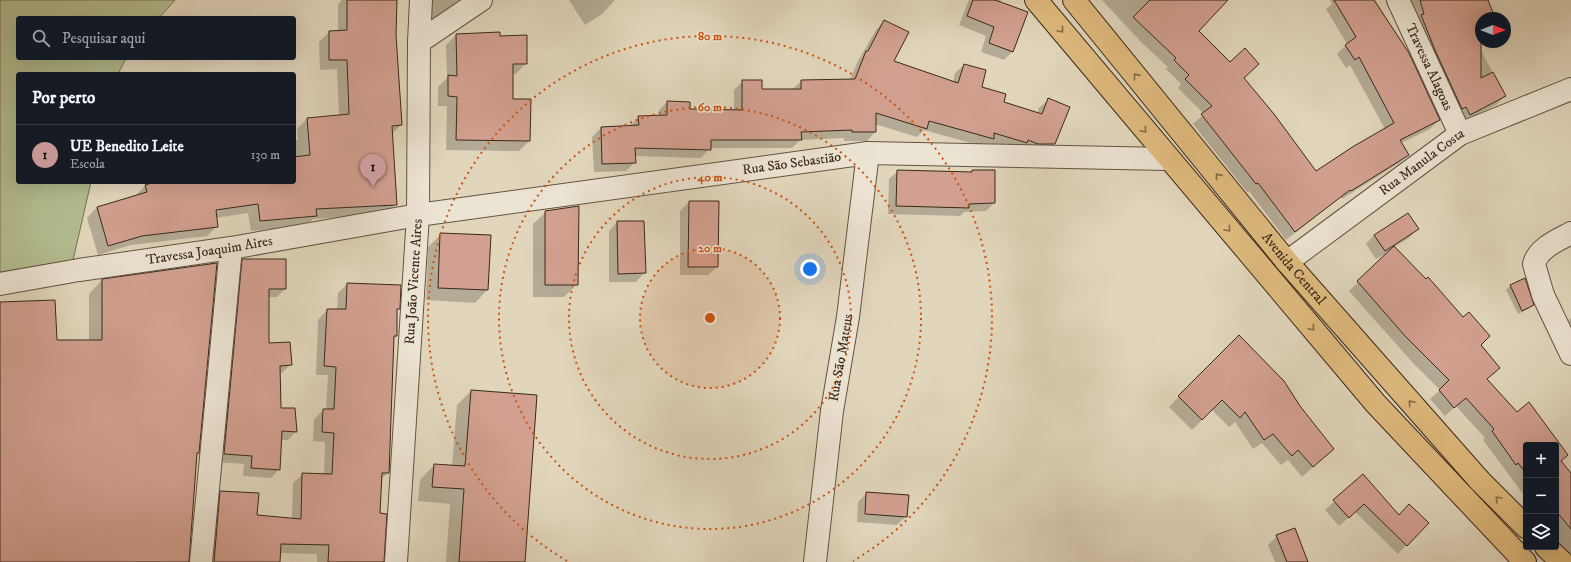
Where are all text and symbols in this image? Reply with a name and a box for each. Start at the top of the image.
north arrow [1475,12,1511,48]
search box [16,16,296,60]
street label: Travessa Alagoas [1401,21,1457,114]
one-way arrow [1056,25,1063,33]
icon: search [30,27,52,49]
text: Pesquisar aqui [62,29,145,48]
text: 80 m [698,29,722,44]
one-way arrow [1133,73,1140,80]
text: Por perto [32,87,95,109]
text: 60 m [698,100,722,115]
street label: Rua Manula Costa [1376,124,1467,200]
one-way arrow [1140,125,1147,132]
text: UE Benedito Leite [70,137,184,156]
text: 1 [43,147,47,163]
text: 130 m [251,147,280,163]
street label: Rua São Sebastião [741,148,842,179]
pin: 1 [360,154,386,187]
text: Escola [70,156,105,172]
text: 40 m [697,170,722,185]
one-way arrow [1215,174,1222,181]
street label: Rua João Vicente Aires [401,218,427,345]
one-way arrow [1224,224,1231,231]
street label: Avenida Central [1258,229,1330,309]
street label: Travessa Joaquim Aires [145,232,274,269]
text: 20 m [698,241,722,256]
your location [800,259,820,279]
centre of rings [703,311,717,325]
street label: Rua São Mateus [825,313,857,403]
one-way arrow [1308,323,1315,331]
one-way arrow [1409,400,1416,408]
map controls [1523,442,1559,550]
button: + [1523,442,1559,478]
button: − [1523,478,1559,514]
one-way arrow [1495,497,1503,504]
button: layers [1523,514,1559,550]

